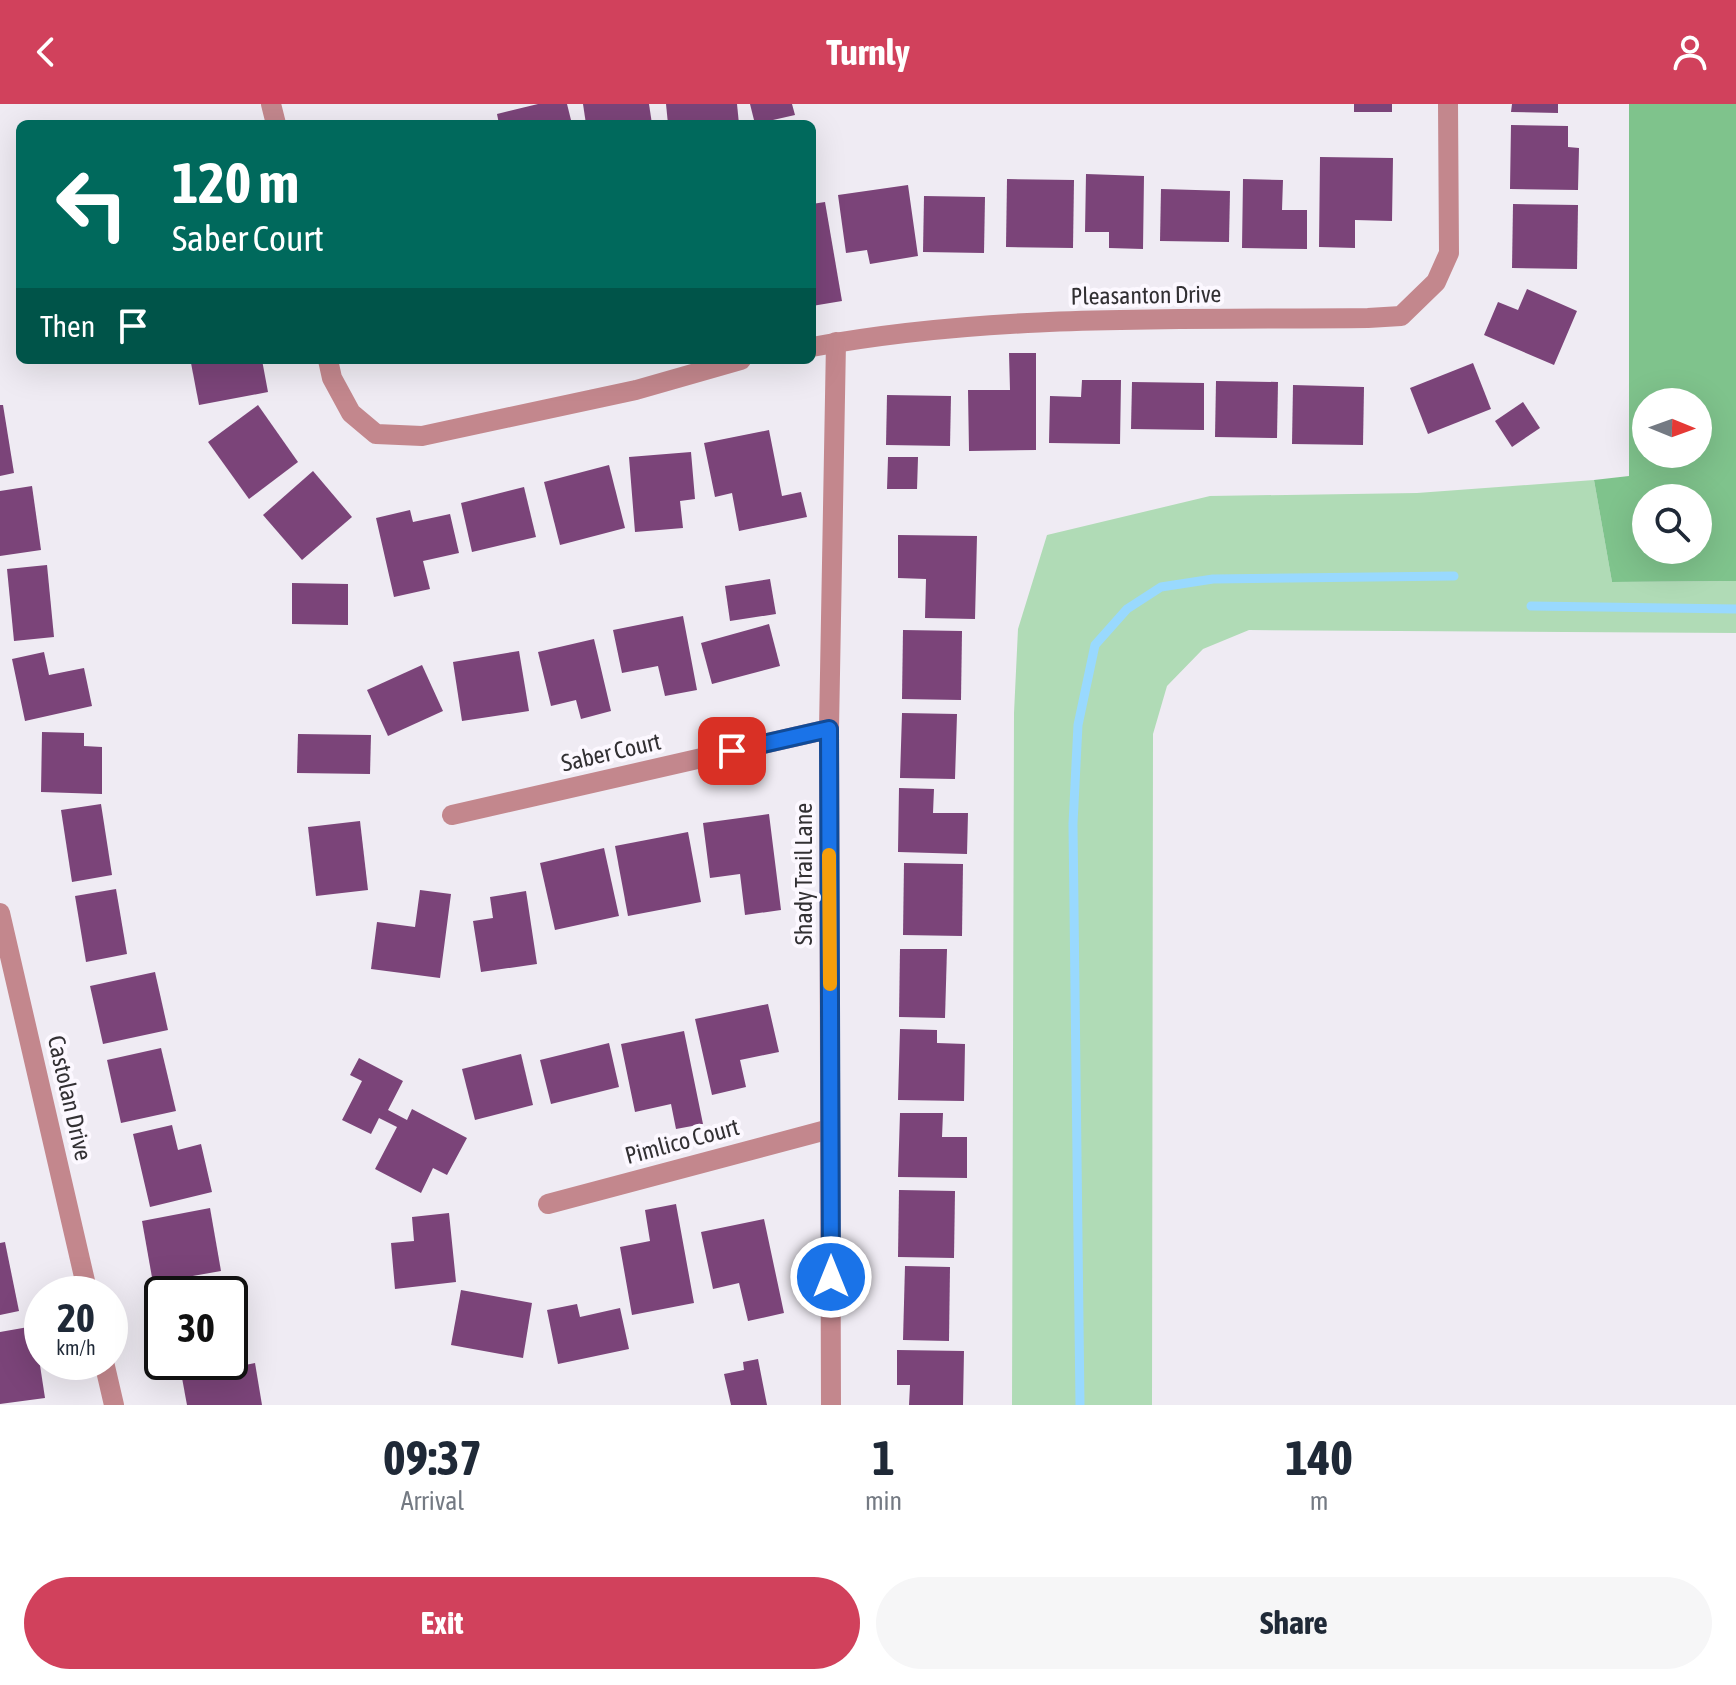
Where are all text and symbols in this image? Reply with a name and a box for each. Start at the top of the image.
icon: back [24,30,68,74]
icon: person [1668,30,1712,74]
text: Turnly [826,31,910,73]
text: 120 m [172,151,299,215]
icon: left [40,152,144,256]
text: Saber Court [172,217,324,259]
street label: Pleasanton Drive [1070,280,1222,310]
icon: arrive [111,304,155,348]
text: Then [40,309,95,343]
north arrow [1632,388,1712,468]
map controls [1632,388,1712,564]
button: search [1632,484,1712,564]
pin [698,717,766,785]
street label: Saber Court [559,727,663,777]
icon: arrive [710,729,754,773]
street label: Shady Trail Lane [790,803,817,945]
street label: Castolan Drive [43,1033,97,1163]
street label: Pimlico Court [622,1113,742,1169]
position arrow [789,1235,873,1319]
speed limit sign: 30 [144,1276,248,1380]
text: 20 [57,1295,95,1340]
text: km/h [56,1336,96,1359]
text: 09:37 [383,1430,482,1485]
text: 1 [872,1430,895,1485]
text: 140 [1285,1430,1353,1485]
text: Arrival [401,1486,464,1516]
text: min [865,1486,902,1516]
text: m [1310,1486,1328,1516]
button: Exit [24,1577,860,1669]
button: Share [876,1577,1712,1669]

